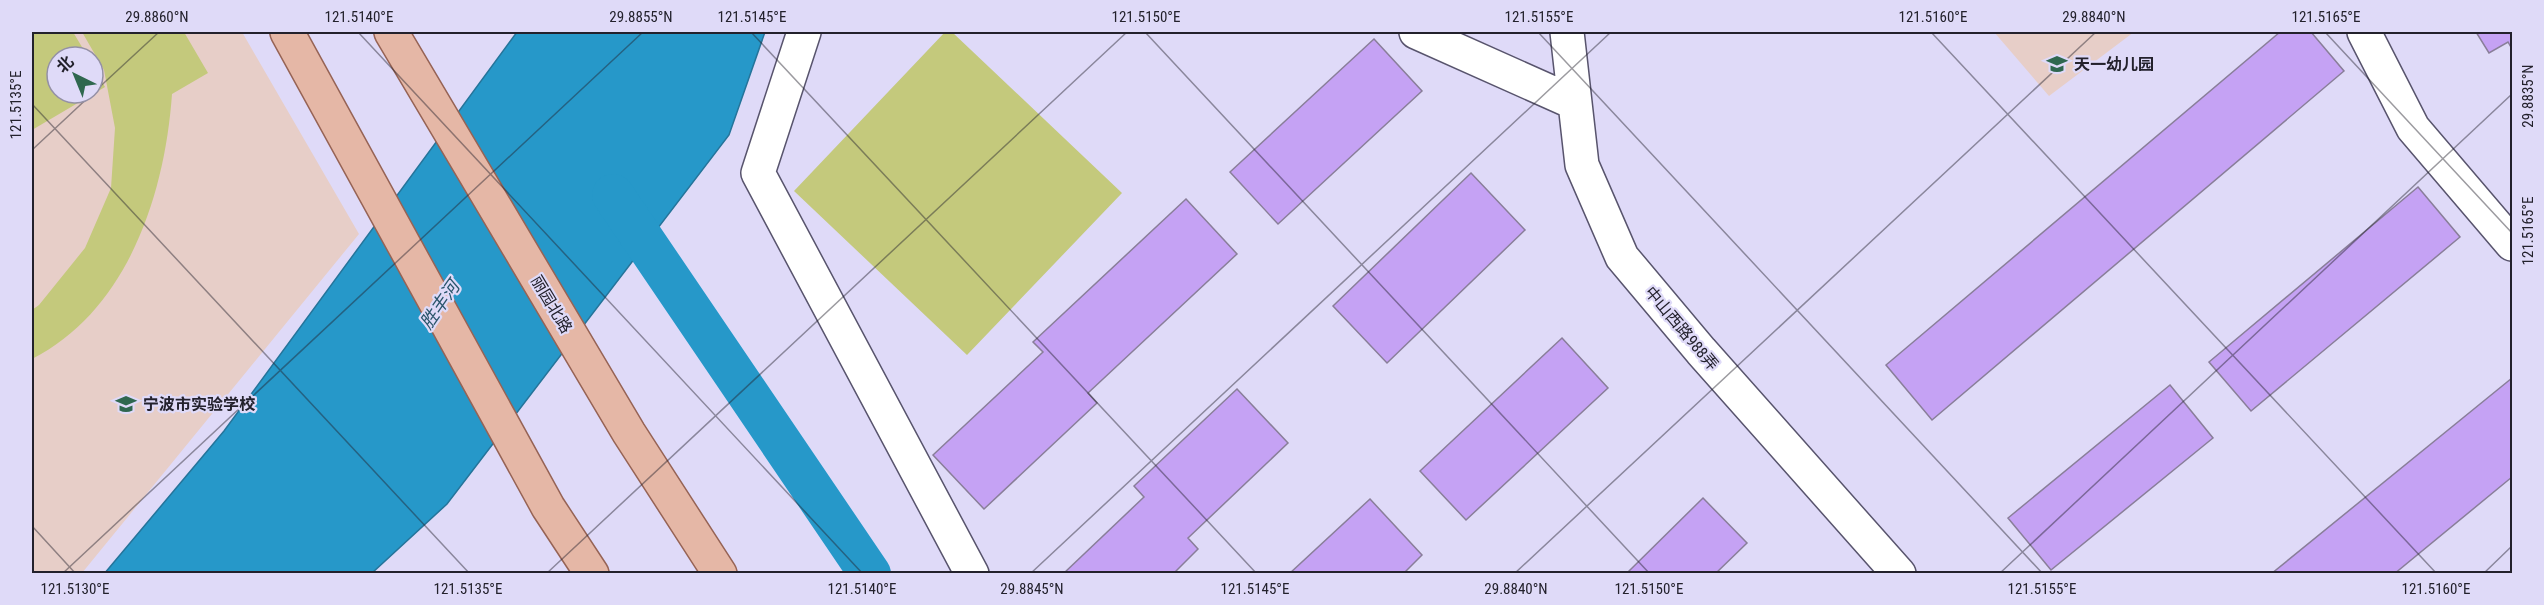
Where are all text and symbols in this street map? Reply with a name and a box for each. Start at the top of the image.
text: 29.8860°N [125,8,189,26]
text: 121.5140°E [325,8,393,26]
text: 29.8855°N [609,8,673,26]
text: 121.5145°E [718,8,786,26]
text: 121.5150°E [1112,8,1180,26]
text: 121.5155°E [1505,8,1573,26]
text: 121.5160°E [1899,8,1967,26]
text: 29.8840°N [2062,8,2126,26]
text: 121.5165°E [2292,8,2360,26]
north arrow [45,45,105,105]
text: 北 [53,52,77,77]
school or university icon: 天一幼儿园 [2045,52,2069,76]
place label: 天一幼儿园 [2074,55,2154,74]
text: 29.8835°N [2519,64,2537,128]
text: 121.5135°E [7,71,25,139]
text: 121.5165°E [2519,197,2537,265]
street label: 丽园北路 [527,272,576,337]
water label: 胜丰河 [416,274,465,333]
street label: 中山西路988弄 [1641,282,1722,374]
school or university icon: 宁波市实验学校 [114,392,138,416]
place label: 宁波市实验学校 [143,395,256,414]
text: 121.5130°E [41,580,109,598]
text: 121.5135°E [434,580,502,598]
text: 121.5140°E [828,580,896,598]
text: 29.8845°N [1000,580,1064,598]
text: 121.5145°E [1221,580,1289,598]
text: 29.8840°N [1484,580,1548,598]
text: 121.5150°E [1615,580,1683,598]
text: 121.5155°E [2008,580,2076,598]
text: 121.5160°E [2402,580,2470,598]

